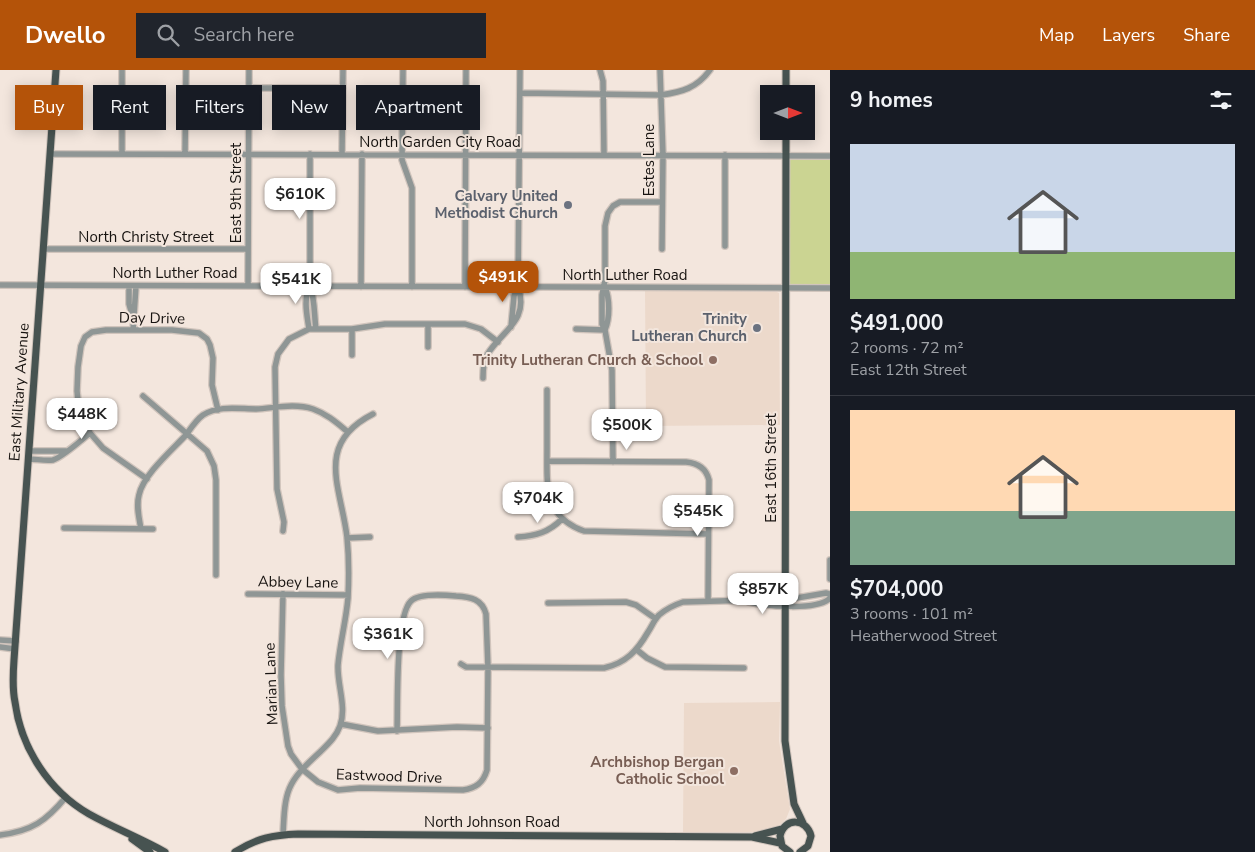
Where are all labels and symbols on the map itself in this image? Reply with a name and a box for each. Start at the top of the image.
north arrow [760,85,815,140]
street label: Estes Lane [639,124,659,196]
street label: North Garden City Road [359,132,521,152]
street label: East 9th Street [226,142,246,243]
pin: $610K [265,178,335,220]
place label: Calvary United Methodist Church [435,186,558,223]
marker: Calvary United Methodist Church [562,199,574,211]
street label: North Christy Street [78,227,214,247]
pin: $491K [468,260,538,303]
pin: $541K [261,262,331,305]
street label: North Luther Road [112,263,238,283]
street label: North Luther Road [562,265,688,285]
street label: Day Drive [119,307,185,329]
place label: Trinity Lutheran Church [631,309,747,346]
street label: East Military Avenue [4,322,34,462]
marker: Trinity Lutheran Church [751,322,763,334]
place label: Trinity Lutheran Church & School [473,350,703,370]
marker: Trinity Lutheran Church & School [707,354,719,366]
pin: $448K [47,398,117,440]
pin: $500K [592,408,662,451]
street label: East 16th Street [761,413,781,523]
pin: $704K [503,482,573,524]
pin: $545K [663,494,733,537]
street label: Abbey Lane [258,571,338,593]
pin: $857K [728,572,798,615]
pin: $361K [353,618,423,660]
street label: Marian Lane [260,642,282,726]
place label: Archbishop Bergan Catholic School [590,752,724,789]
street label: Eastwood Drive [335,764,443,788]
marker: Archbishop Bergan Catholic School [728,765,740,777]
street label: North Johnson Road [424,812,560,832]

